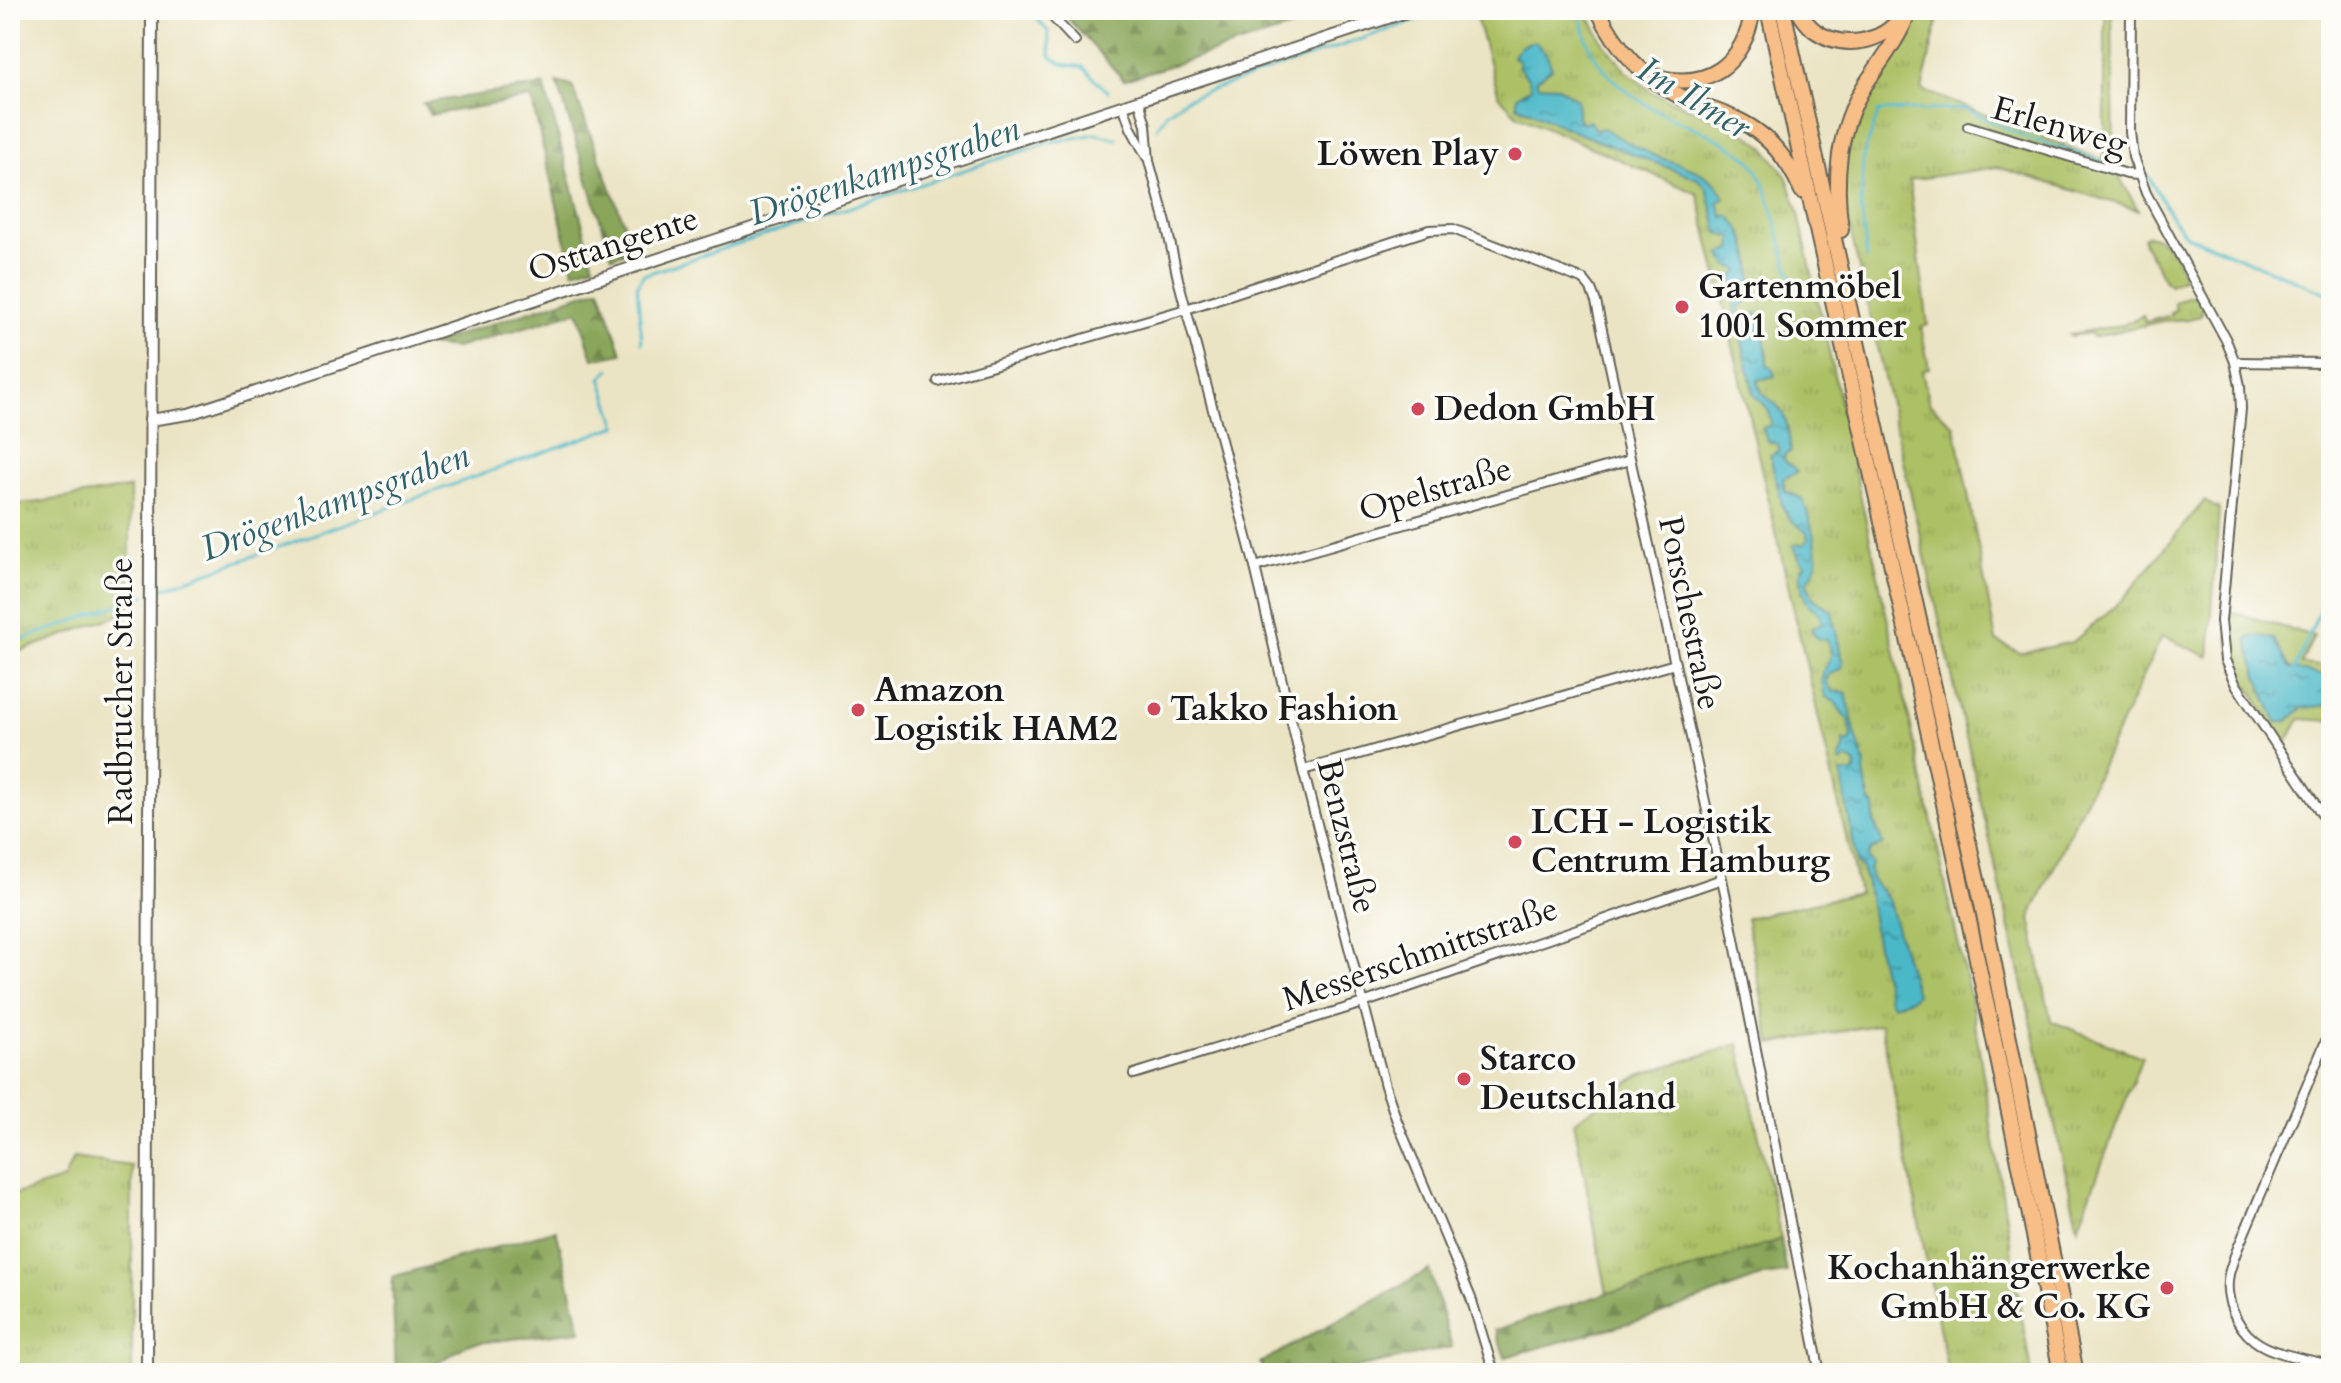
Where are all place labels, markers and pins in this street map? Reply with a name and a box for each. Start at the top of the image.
place label: Löwen Play [1317,131,1499,177]
marker: Löwen Play [1506,145,1524,163]
place label: Gartenmöbel 1001 Sommer [1698,264,1907,349]
marker: Gartenmöbel 1001 Sommer [1673,298,1691,316]
place label: Dedon GmbH [1434,386,1655,432]
marker: Dedon GmbH [1409,400,1427,418]
place label: Amazon Logistik HAM2 [874,667,1118,752]
place label: Takko Fashion [1170,686,1398,732]
marker: Takko Fashion [1145,700,1163,718]
marker: Amazon Logistik HAM2 [849,701,867,719]
place label: LCH - Logistik Centrum Hamburg [1531,799,1831,884]
marker: LCH - Logistik Centrum Hamburg [1506,833,1524,851]
place label: Starco Deutschland [1480,1036,1677,1121]
marker: Starco Deutschland [1455,1070,1473,1088]
place label: Kochanhängerwerke GmbH & Co. KG [1828,1245,2151,1330]
marker: Kochanhängerwerke GmbH & Co. KG [2158,1279,2176,1297]

